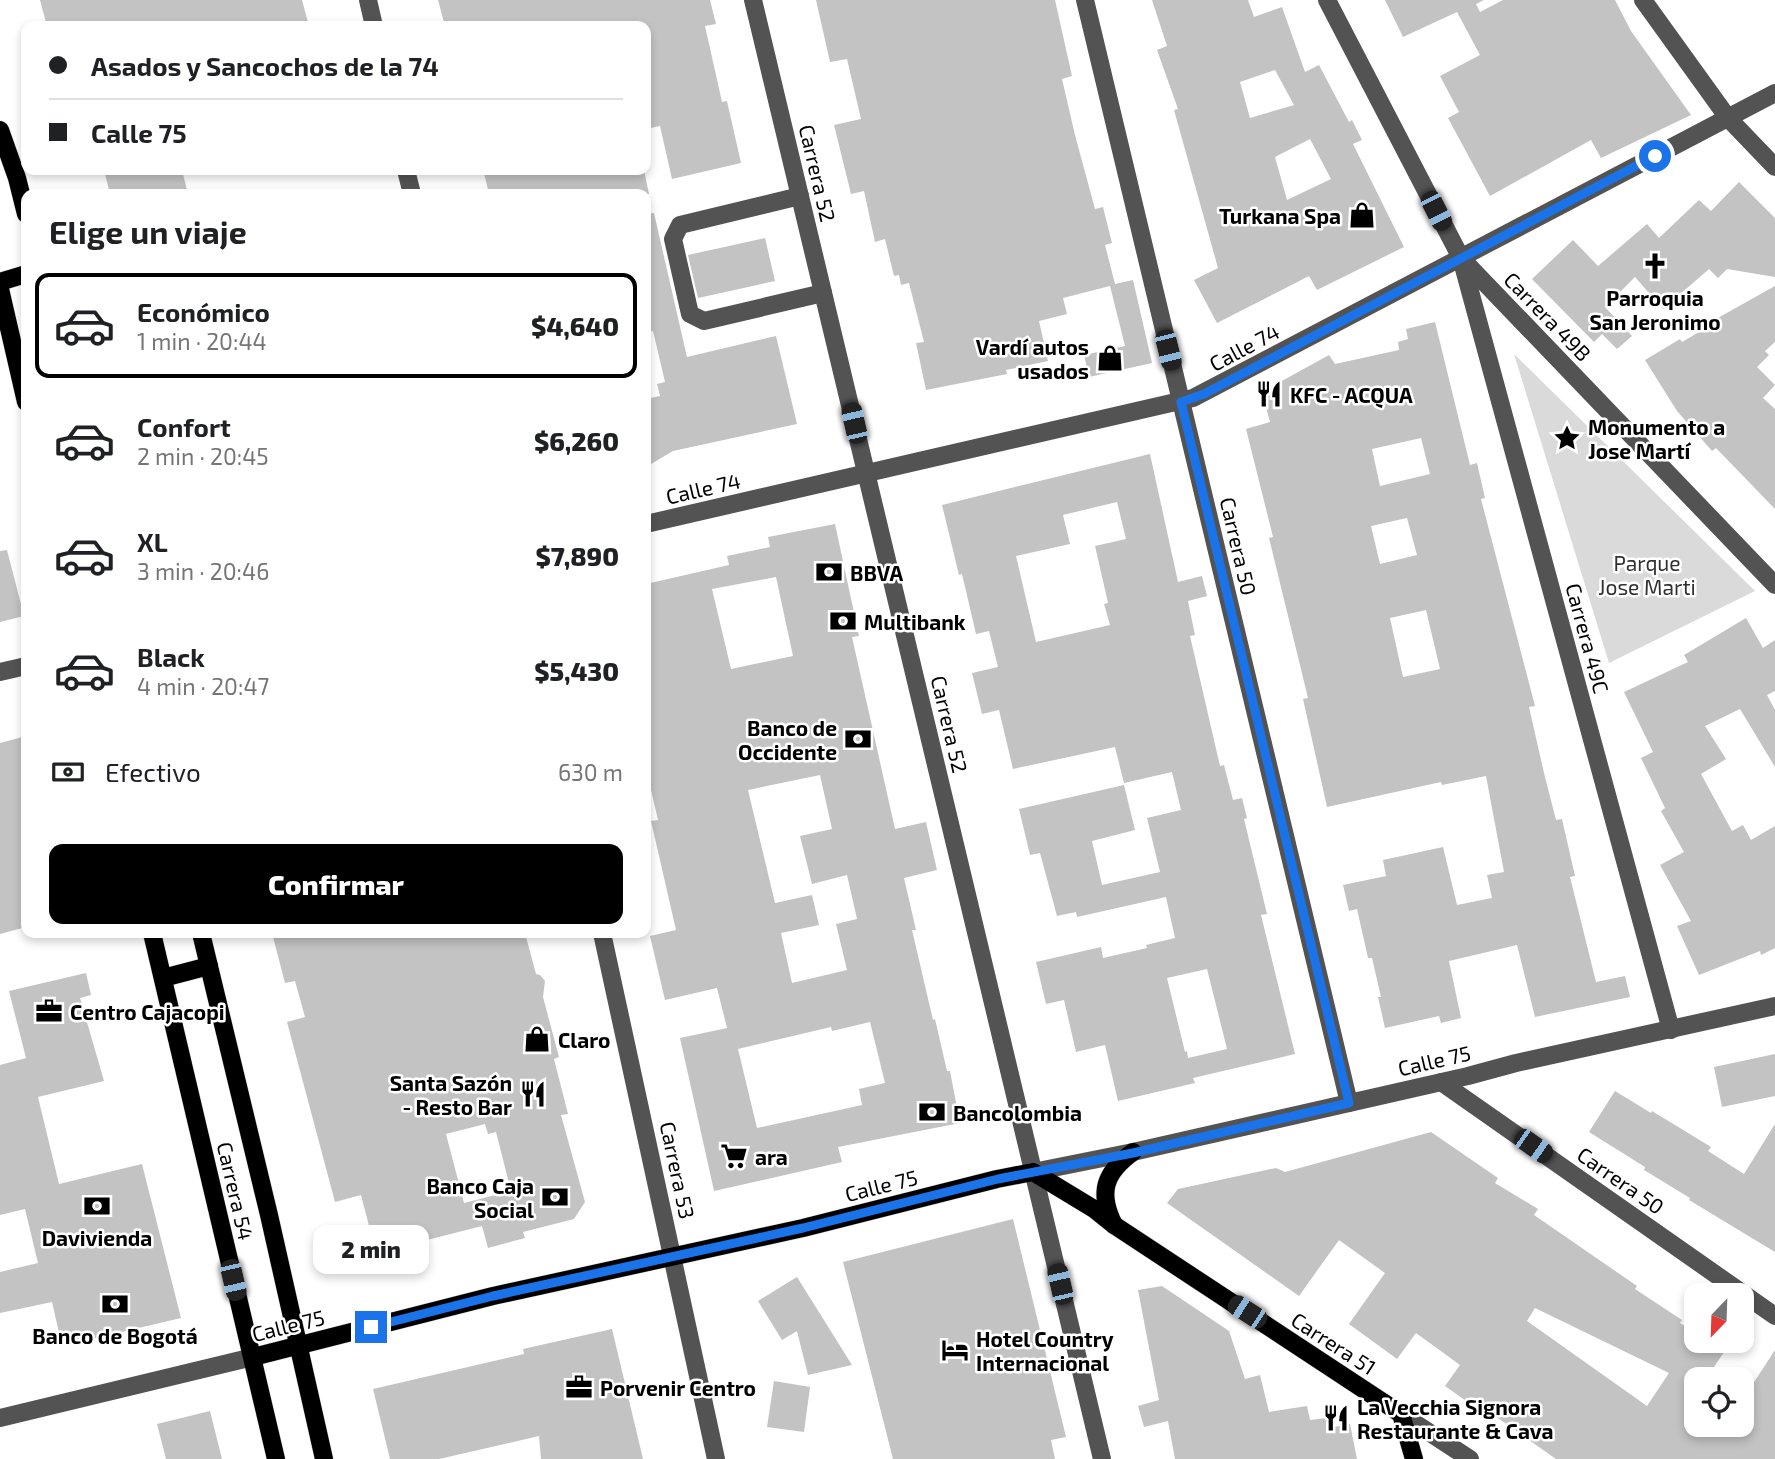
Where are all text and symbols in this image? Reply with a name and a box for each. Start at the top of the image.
text: Asados y Sancochos de la 74 [91,50,439,81]
text: Calle 75 [91,117,187,148]
street label: Carrera 52 [795,122,841,224]
route start [1639,140,1671,172]
car [1418,188,1455,234]
shop icon: Turkana Spa [1347,200,1377,230]
place label: Turkana Spa [1219,203,1341,228]
text: Elige un viaje [49,212,247,250]
church icon: Parroquia San Jeronimo [1640,251,1670,281]
street label: Carrera 49B [1499,266,1597,366]
place label: Parroquia San Jeronimo [1589,285,1721,334]
icon: car [53,294,116,357]
text: Económico [137,296,270,327]
text: $4,640 [531,310,619,341]
street label: Calle 74 [1205,318,1283,376]
text: 1 min · 20:44 [137,327,267,355]
car [1153,327,1184,373]
place label: Vardí autos usados [976,334,1089,383]
shop icon: Vardí autos usados [1095,343,1125,373]
restaurant icon: KFC - ACQUA [1254,379,1284,409]
place label: KFC - ACQUA [1290,382,1413,408]
car [840,400,869,446]
icon: car [53,409,116,472]
text: Confort [137,411,231,442]
place label: Monumento a Jose Martí [1588,414,1725,463]
place icon: Monumento a Jose Martí [1552,423,1582,453]
text: $6,260 [534,425,619,456]
text: 2 min · 20:45 [137,442,269,470]
street label: Calle 74 [663,467,743,509]
street label: Carrera 50 [1216,495,1262,597]
icon: car [53,524,116,587]
text: XL [137,526,168,557]
text: $7,890 [535,540,619,571]
park label: Parque Jose Marti [1598,550,1696,599]
text: 3 min · 20:46 [137,557,269,585]
bank icon: BBVA [814,557,844,587]
place label: BBVA [850,560,903,585]
street label: Carrera 49C [1561,580,1615,696]
bank icon: Multibank [828,606,858,636]
place label: Multibank [864,609,966,634]
icon: car [53,639,116,702]
text: Black [137,641,205,672]
text: $5,430 [534,655,619,686]
text: 4 min · 20:47 [137,672,269,700]
street label: Carrera 52 [927,673,973,775]
place label: Banco de Occidente [738,715,837,764]
bank icon: Banco de Occidente [843,724,873,754]
icon: cash [49,753,87,791]
text: Efectivo [105,756,201,787]
text: 630 m [558,758,623,786]
button: Confirmar [49,844,623,924]
office icon: Centro Cajacopi [34,996,64,1026]
place label: Centro Cajacopi [70,999,225,1024]
shop icon: Claro [522,1024,552,1054]
place label: Claro [558,1027,610,1052]
street label: Calle 75 [1395,1040,1473,1080]
place label: Santa Sazón - Resto Bar [390,1070,512,1119]
restaurant icon: Santa Sazón - Resto Bar [518,1079,548,1109]
bank icon: Bancolombia [917,1097,947,1127]
place label: Bancolombia [953,1100,1082,1125]
street label: Carrera 53 [655,1119,701,1221]
car [1510,1125,1557,1167]
street label: Carrera 54 [213,1139,259,1243]
supermarket icon: ara [719,1141,749,1171]
street label: Carrera 50 [1573,1141,1669,1219]
place label: ara [755,1144,788,1169]
street label: Calle 75 [842,1164,920,1206]
place label: Banco Caja Social [426,1173,534,1222]
bank icon: Banco Caja Social [540,1182,570,1212]
bank icon: Davivienda [82,1191,112,1221]
place label: Davivienda [42,1225,152,1250]
callout: 2 min [313,1226,429,1274]
text: 2 min [341,1235,401,1263]
car [219,1257,248,1303]
car [1046,1261,1075,1307]
north arrow [1684,1283,1754,1353]
map controls [1684,1283,1754,1437]
bank icon: Banco de Bogotá [100,1289,130,1319]
car [1224,1292,1271,1332]
street label: Calle 75 [249,1304,327,1346]
street label: Carrera 51 [1287,1306,1381,1380]
route end [355,1311,387,1343]
place label: Banco de Bogotá [32,1323,198,1348]
place label: Hotel Country Internacional [976,1326,1114,1375]
hotel icon: Hotel Country Internacional [940,1335,970,1365]
button: locate [1684,1367,1754,1437]
office icon: Porvenir Centro [564,1372,594,1402]
place label: Porvenir Centro [600,1375,756,1400]
place label: La Vecchia Signora Restaurante & Cava [1357,1394,1554,1443]
restaurant icon: La Vecchia Signora Restaurante & Cava [1321,1403,1351,1433]

